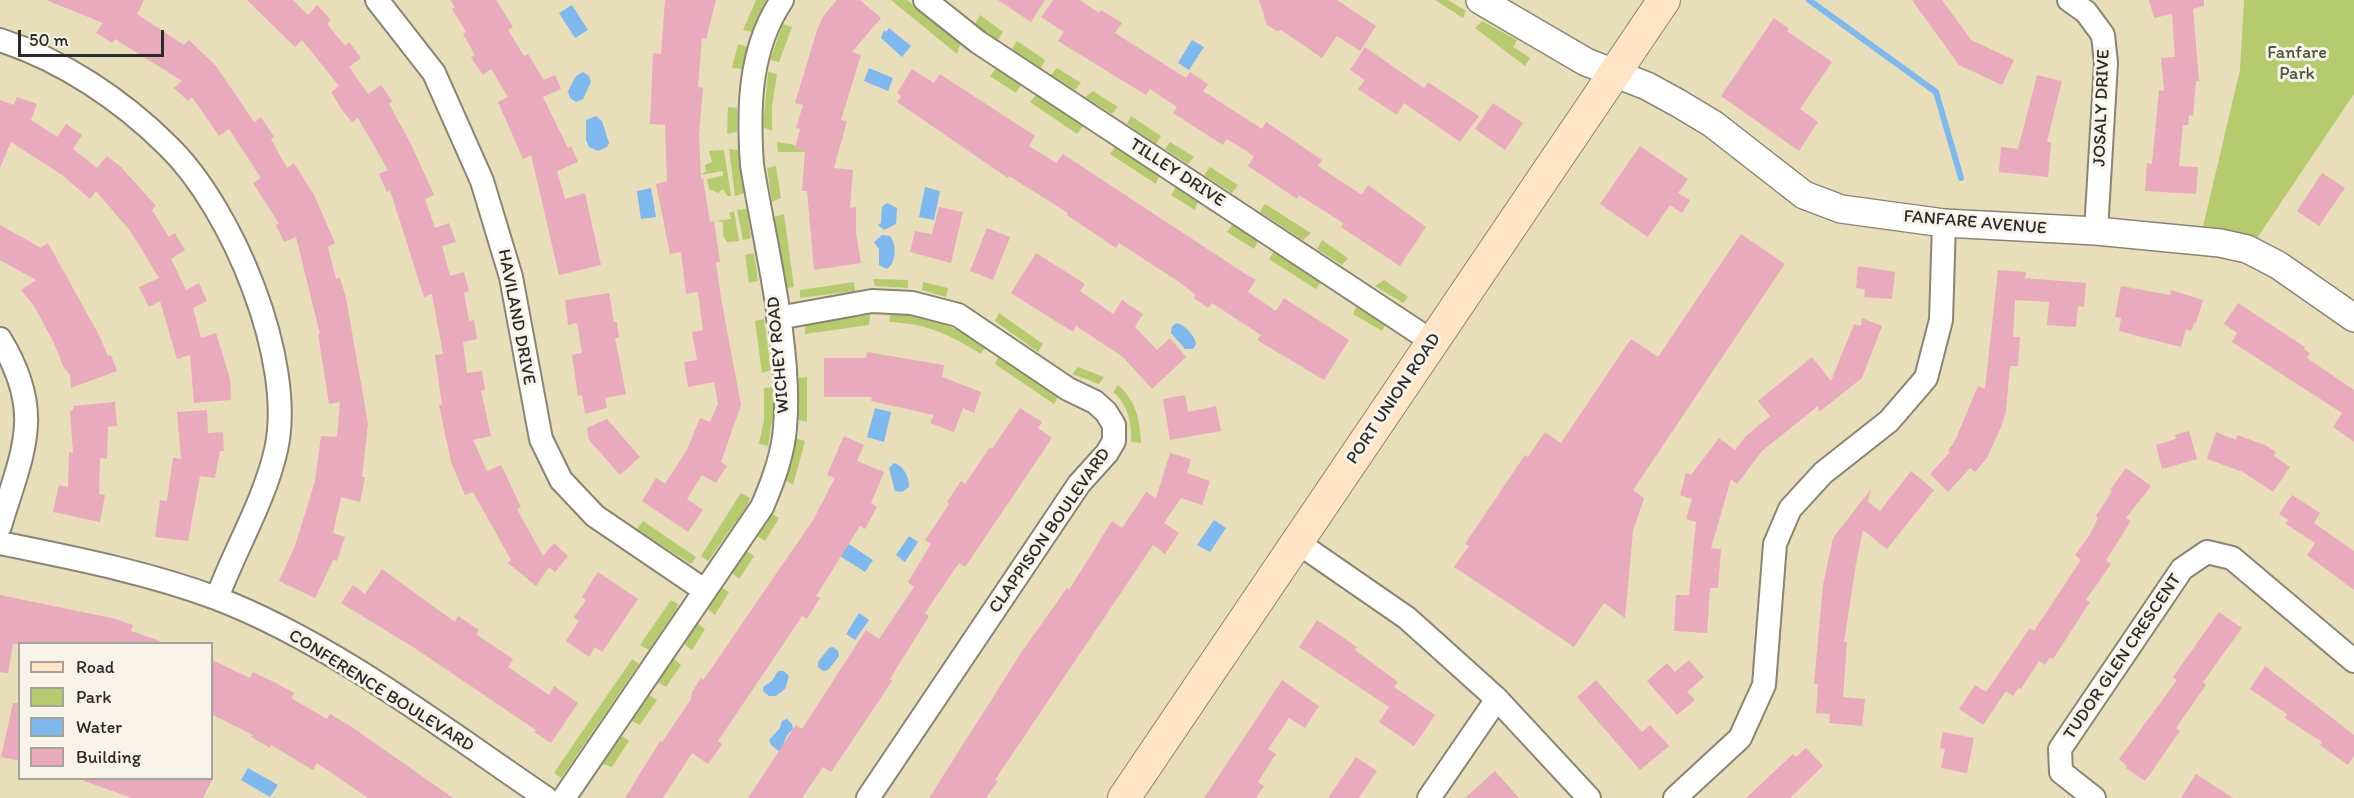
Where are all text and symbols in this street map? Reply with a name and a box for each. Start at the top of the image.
scale bar [21,18,166,56]
text: 50 m [29,29,69,51]
park label: Fanfare Park [2267,42,2327,84]
street label: JOSALY DRIVE [2089,49,2115,167]
street label: TILLEY DRIVE [1125,134,1229,212]
street label: FANFARE AVENUE [1903,206,2047,240]
street label: HAVILAND DRIVE [492,247,540,387]
street label: WICHEY ROAD [763,296,795,414]
street label: PORT UNION ROAD [1342,329,1446,469]
street label: CLAPPISON BOULEVARD [985,444,1115,618]
street label: TUDOR GLEN CRESCENT [2059,570,2187,744]
street label: CONFERENCE BOULEVARD [284,625,478,757]
legend [18,642,213,780]
text: Road [76,656,115,678]
text: Park [76,686,111,708]
text: Water [76,716,122,738]
text: Building [76,746,141,768]

